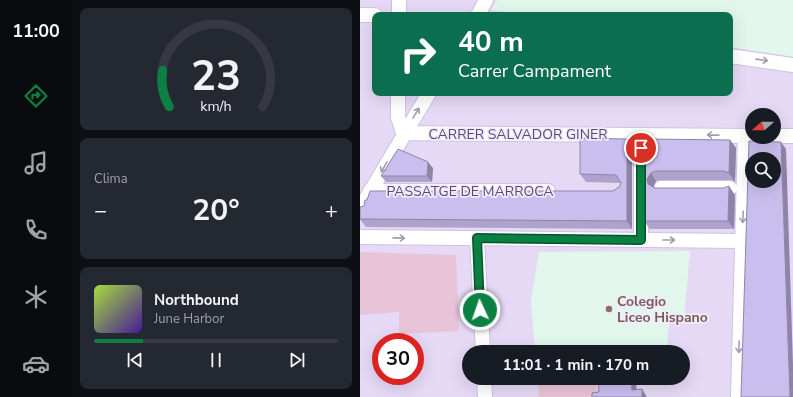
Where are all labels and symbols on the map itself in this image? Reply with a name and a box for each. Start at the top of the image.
one-way arrow [755,57,768,65]
one-way arrow [412,108,420,119]
north arrow [745,108,781,144]
street label: CARRER SALVADOR GINER [428,125,608,144]
pin [624,131,658,165]
one-way arrow [707,132,720,139]
one-way arrow [380,161,388,173]
street label: PASSATGE DE MARROCA [386,182,554,201]
one-way arrow [739,210,747,223]
one-way arrow [392,234,405,242]
one-way arrow [662,236,675,244]
position arrow [459,289,501,331]
place label: Colegio Liceo Hispano [617,292,708,327]
marker: Colegio Liceo Hispano [604,304,614,314]
speed limit sign: 30 [372,333,424,385]
one-way arrow [735,340,743,353]

